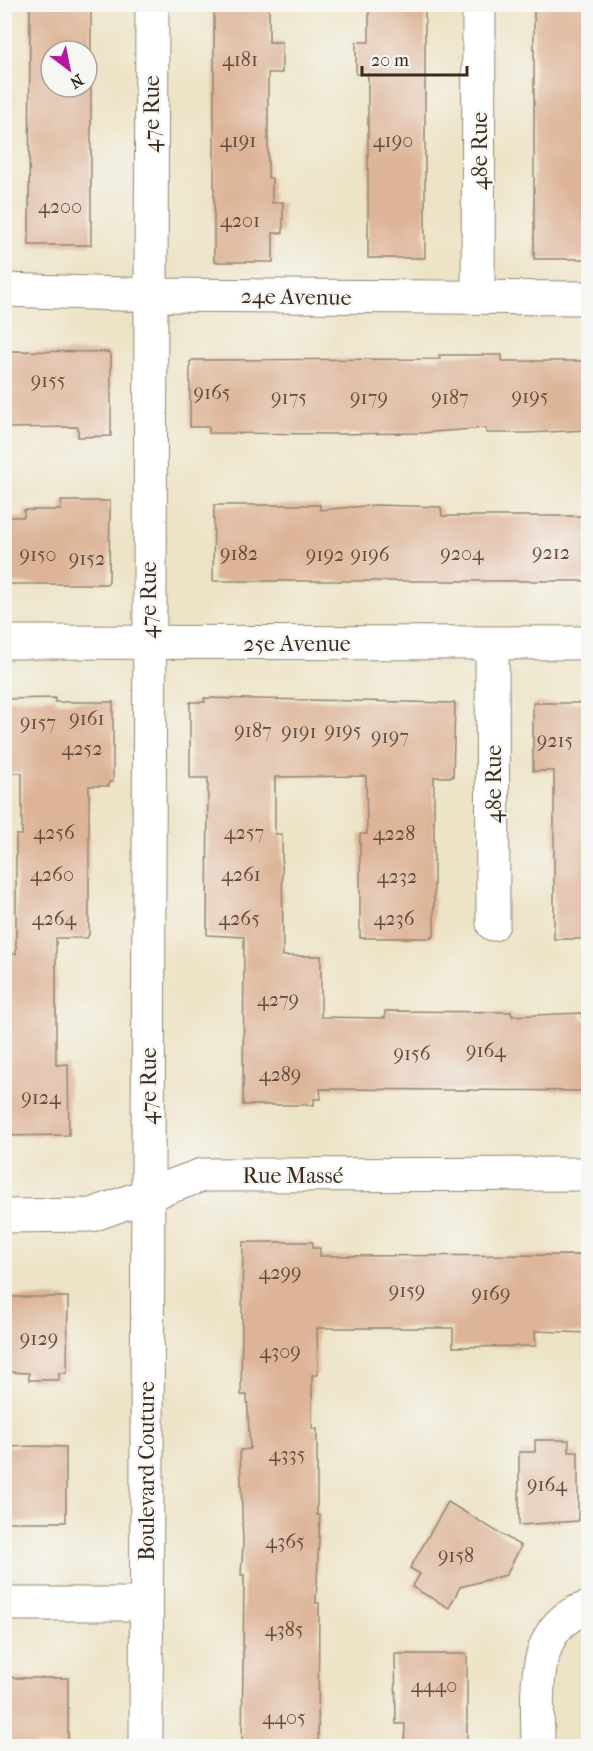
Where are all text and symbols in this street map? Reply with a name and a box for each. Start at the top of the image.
north arrow [39,39,99,99]
scale bar [362,39,467,77]
house number: 4181 [222,48,258,71]
text: 20 m [371,50,409,71]
text: N [66,70,87,93]
street label: 47e Rue [139,75,165,153]
street label: 48e Rue [467,112,493,190]
house number: 4191 [220,129,256,152]
house number: 4190 [373,129,413,152]
house number: 4200 [38,195,82,218]
house number: 4201 [220,209,260,232]
street label: 24e Avenue [240,283,352,311]
house number: 9155 [31,369,65,392]
house number: 9165 [193,381,231,404]
house number: 9195 [512,385,548,408]
house number: 9175 [271,386,307,409]
house number: 9179 [350,386,388,409]
house number: 9187 [431,386,469,409]
house number: 9212 [532,541,570,564]
house number: 9182 [220,542,258,565]
house number: 9204 [440,542,485,565]
house number: 9150 [19,543,57,566]
house number: 9192 [306,543,344,566]
house number: 9196 [351,543,390,566]
house number: 9152 [69,547,105,570]
street label: 47e Rue [136,561,162,639]
street label: 25e Avenue [243,631,351,657]
house number: 9161 [69,707,105,730]
house number: 9157 [20,711,56,734]
house number: 9187 [234,719,272,742]
house number: 9195 [325,719,361,742]
house number: 9191 [281,720,317,743]
house number: 9197 [371,725,409,748]
house number: 9215 [537,729,573,752]
house number: 4252 [61,737,103,760]
street label: 48e Rue [481,745,507,823]
house number: 4256 [33,821,75,844]
house number: 4257 [224,821,265,844]
house number: 4228 [373,822,415,845]
house number: 4260 [30,863,74,886]
house number: 4261 [221,863,261,886]
house number: 4232 [377,865,417,888]
house number: 4264 [32,907,78,930]
house number: 4265 [218,907,260,930]
house number: 4236 [373,907,415,930]
house number: 4279 [257,988,299,1011]
house number: 9164 [466,1039,507,1062]
house number: 9156 [393,1042,431,1065]
street label: 47e Rue [136,1047,162,1125]
house number: 4289 [259,1063,301,1086]
house number: 9124 [21,1086,62,1109]
street label: Rue Massé [243,1163,344,1189]
house number: 4299 [258,1261,302,1284]
house number: 9159 [389,1279,425,1302]
house number: 9169 [472,1282,510,1305]
house number: 9129 [20,1327,58,1350]
house number: 4309 [259,1340,301,1363]
street label: Boulevard Couture [134,1381,160,1561]
house number: 4335 [269,1443,305,1466]
house number: 9164 [527,1473,568,1496]
house number: 4365 [265,1530,305,1553]
house number: 9158 [438,1544,474,1567]
house number: 4385 [265,1618,303,1641]
house number: 4440 [411,1674,457,1697]
house number: 4405 [262,1706,306,1729]

